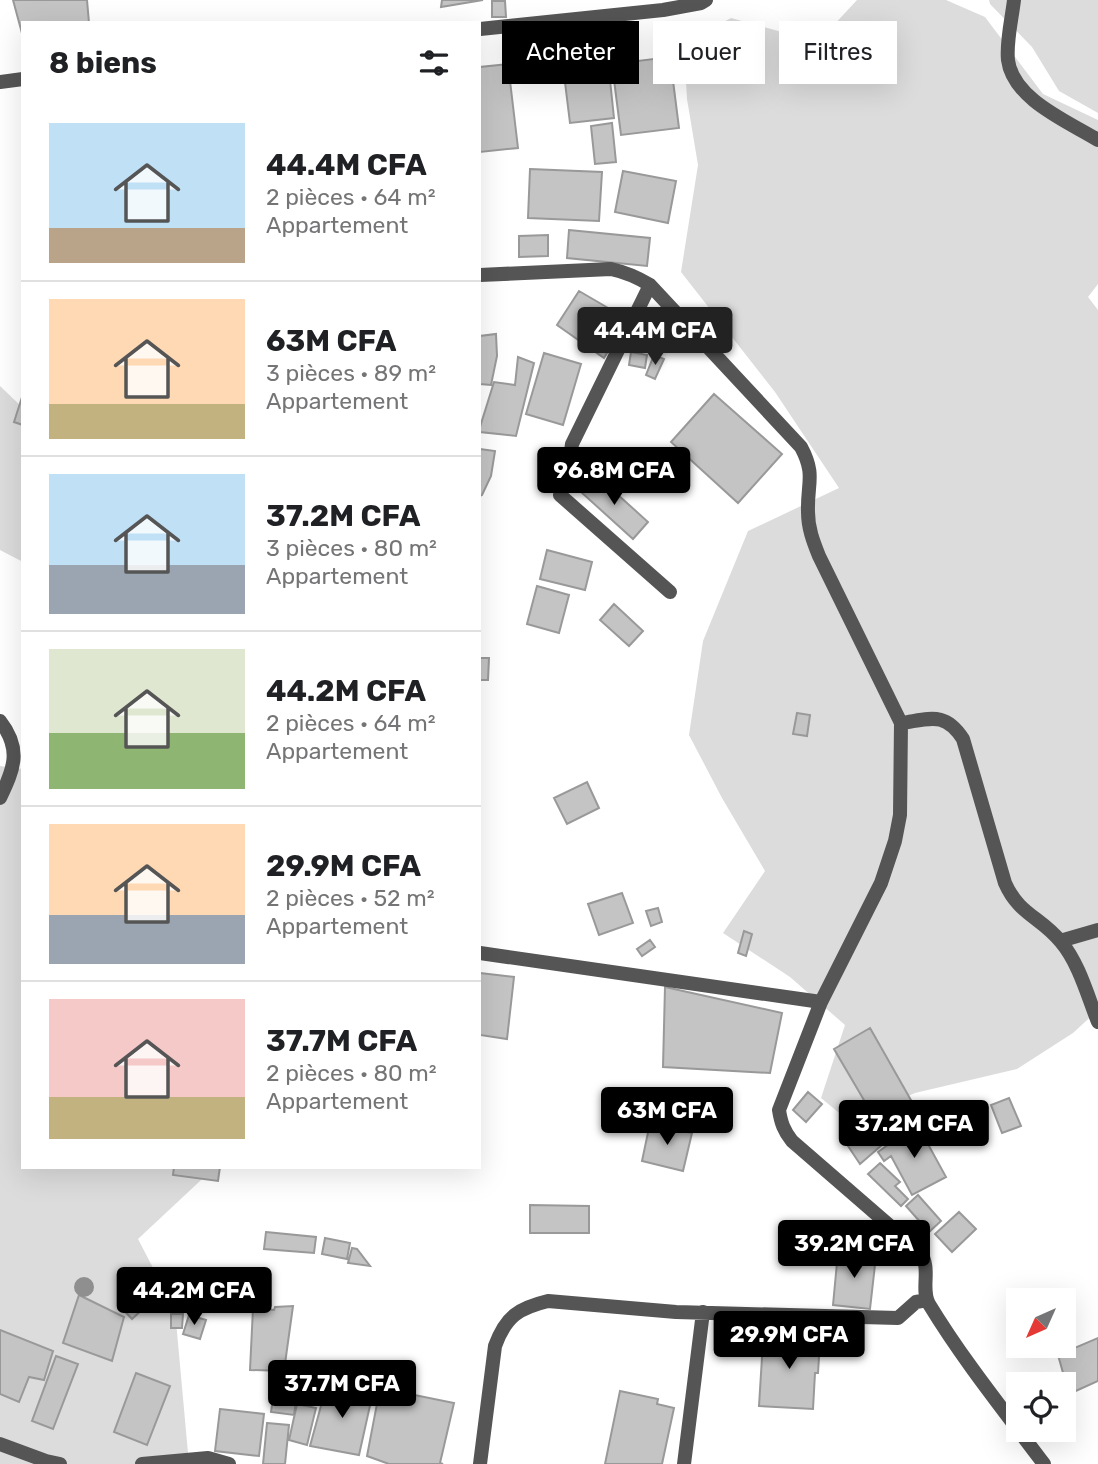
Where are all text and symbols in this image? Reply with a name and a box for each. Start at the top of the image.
chip: Acheter [502,21,639,84]
chip: Louer [653,21,765,84]
chip: Filtres [779,21,897,84]
icon: filters [415,44,453,82]
text: 8 biens [49,45,157,81]
text: 44.4M CFA [266,147,427,183]
icon: home [105,151,189,235]
text: 2 pièces · 64 m² [266,183,436,211]
text: Appartement [266,211,408,239]
pin: 44.4M CFA [575,308,735,367]
text: 44.4M CFA [593,316,717,344]
text: 63M CFA [266,323,396,359]
icon: home [105,327,189,411]
text: 3 pièces · 89 m² [266,359,436,387]
text: Appartement [266,387,408,415]
pin: 96.8M CFA [534,448,694,507]
text: 96.8M CFA [553,456,675,484]
text: 37.2M CFA [266,498,420,534]
icon: home [105,502,189,586]
text: 3 pièces · 80 m² [266,534,437,562]
text: Appartement [266,562,408,590]
text: 44.2M CFA [266,673,426,709]
icon: home [105,677,189,761]
text: 2 pièces · 64 m² [266,709,436,737]
text: Appartement [266,737,408,765]
text: 29.9M CFA [266,848,421,884]
icon: home [105,852,189,936]
text: 2 pièces · 52 m² [266,884,435,912]
text: Appartement [266,912,408,940]
text: 37.7M CFA [266,1023,417,1059]
icon: home [105,1027,189,1111]
text: 2 pièces · 80 m² [266,1059,437,1087]
text: Appartement [266,1087,408,1115]
pin: 63M CFA [602,1088,732,1147]
text: 63M CFA [617,1096,717,1124]
pin: 37.2M CFA [834,1100,994,1160]
text: 37.2M CFA [855,1109,973,1137]
pin: 39.2M CFA [774,1220,934,1280]
text: 39.2M CFA [794,1229,914,1257]
pin: 44.2M CFA [114,1268,274,1327]
text: 44.2M CFA [133,1276,255,1304]
north arrow [1006,1288,1076,1358]
map controls [1006,1288,1076,1442]
pin: 29.9M CFA [709,1312,869,1371]
text: 29.9M CFA [730,1320,848,1348]
pin: 37.7M CFA [262,1360,422,1420]
text: 37.7M CFA [284,1369,400,1397]
button: locate [1006,1372,1076,1442]

